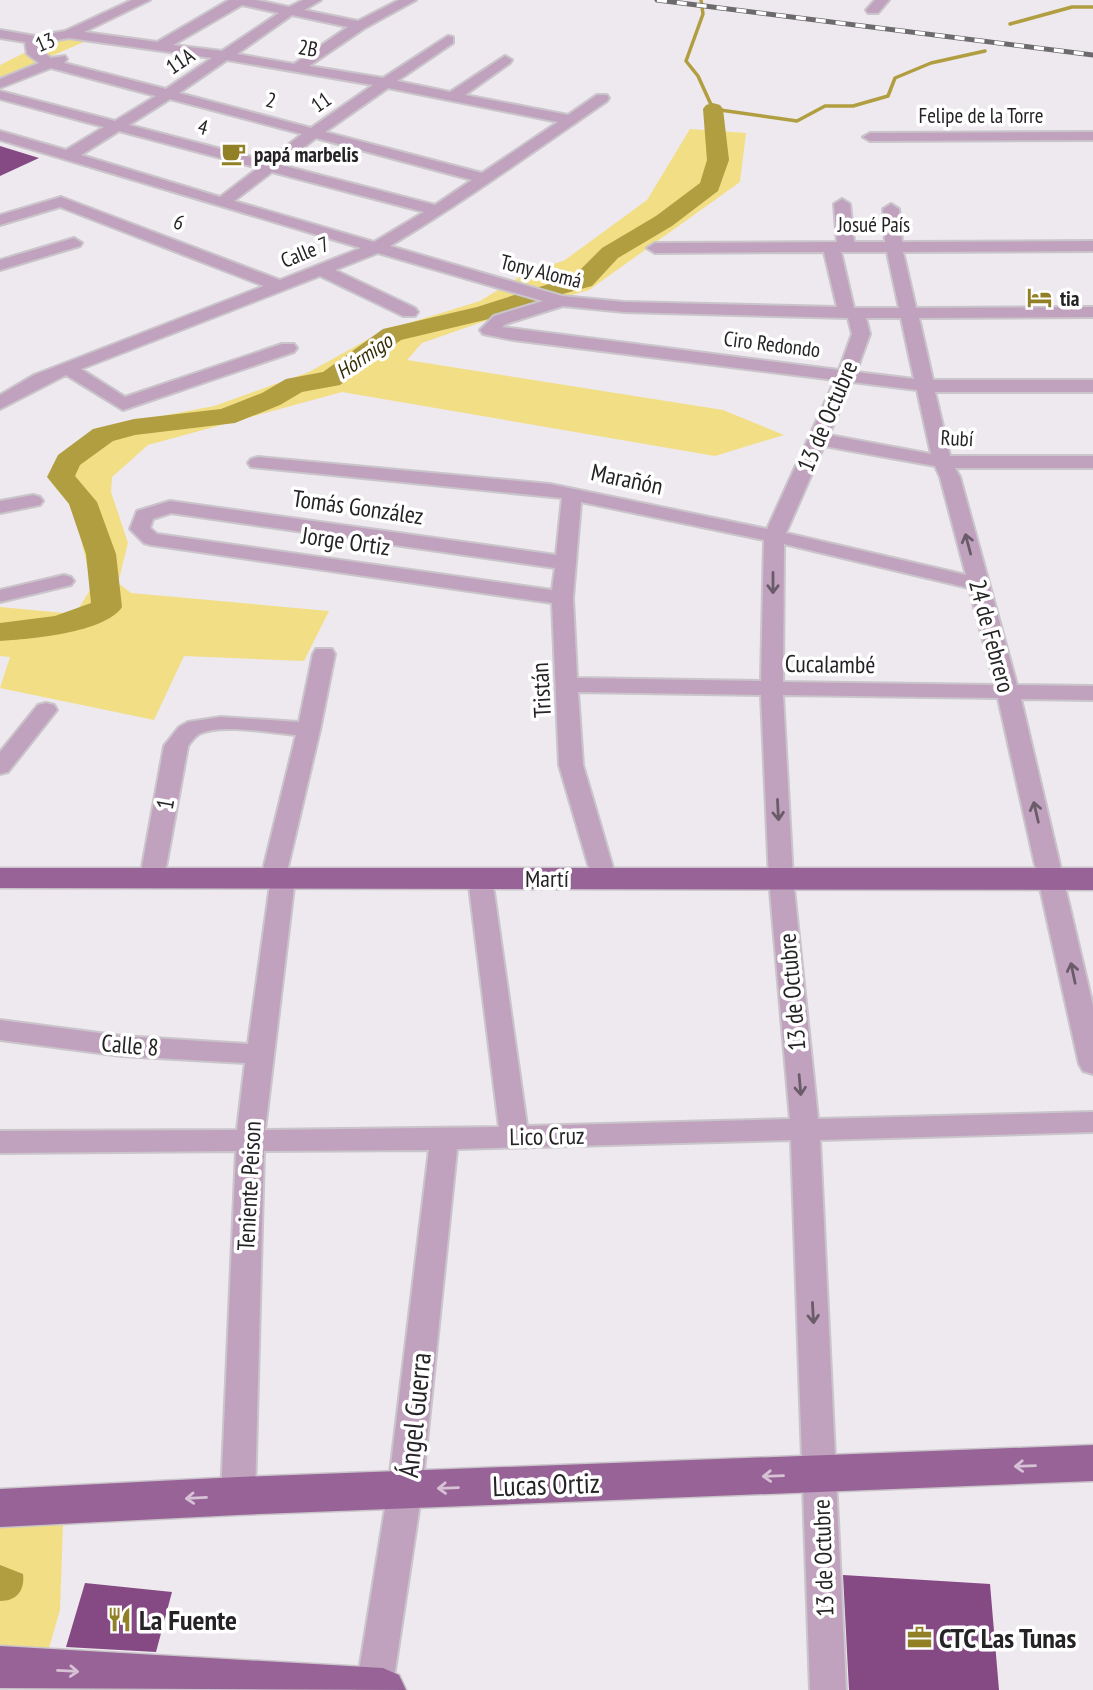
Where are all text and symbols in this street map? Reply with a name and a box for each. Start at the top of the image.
street label: 13 [31,26,59,58]
street label: 2B [296,33,320,63]
street label: 11A [160,42,200,80]
street label: 2 [263,86,279,114]
street label: 11 [306,86,336,118]
street label: Felipe de la Torre [919,102,1043,129]
street label: 4 [195,113,212,141]
cafe icon: papá marbelis [220,140,248,168]
place label: papá marbelis [254,141,359,168]
street label: 6 [170,208,188,236]
street label: Josué País [837,211,910,238]
street label: Calle 7 [277,230,333,274]
street label: Tony Alomá [498,248,584,294]
hotel icon: tia [1026,284,1054,312]
place label: tia [1060,285,1080,312]
street label: Ciro Redondo [722,325,822,363]
water label: Hórmigo [331,326,399,385]
street label: 13 de Octubre [790,356,864,476]
street label: Rubí [940,424,975,452]
street label: Marañón [588,456,666,502]
street label: Tomás González [291,482,425,532]
street label: Jorge Ortiz [299,519,392,563]
one-way arrow [961,534,974,556]
one-way arrow [766,571,780,594]
street label: 24 de Febrero [962,576,1022,696]
street label: Cucalambé [785,648,875,680]
street label: Tristán [524,662,558,718]
street label: 1 [149,796,181,812]
one-way arrow [771,798,784,821]
one-way arrow [1029,801,1042,824]
street label: Martí [525,863,569,894]
street label: 13 de Octubre [771,932,813,1052]
one-way arrow [1066,962,1079,985]
street label: Calle 8 [100,1027,160,1063]
one-way arrow [794,1074,807,1096]
street label: Teniente Peison [230,1120,268,1252]
street label: Lico Cruz [509,1120,585,1152]
one-way arrow [806,1301,819,1324]
street label: Ángel Guerra [389,1351,439,1479]
one-way arrow [1014,1459,1037,1472]
street label: Lucas Ortiz [492,1464,600,1504]
one-way arrow [762,1469,785,1482]
one-way arrow [437,1482,460,1495]
one-way arrow [185,1491,208,1504]
street label: 13 de Octubre [805,1499,841,1617]
place label: La Fuente [139,1601,237,1638]
restaurant icon: La Fuente [105,1605,133,1633]
place label: CTC Las Tunas [939,1619,1076,1656]
office icon: CTC Las Tunas [905,1623,933,1651]
one-way arrow [56,1665,79,1678]

